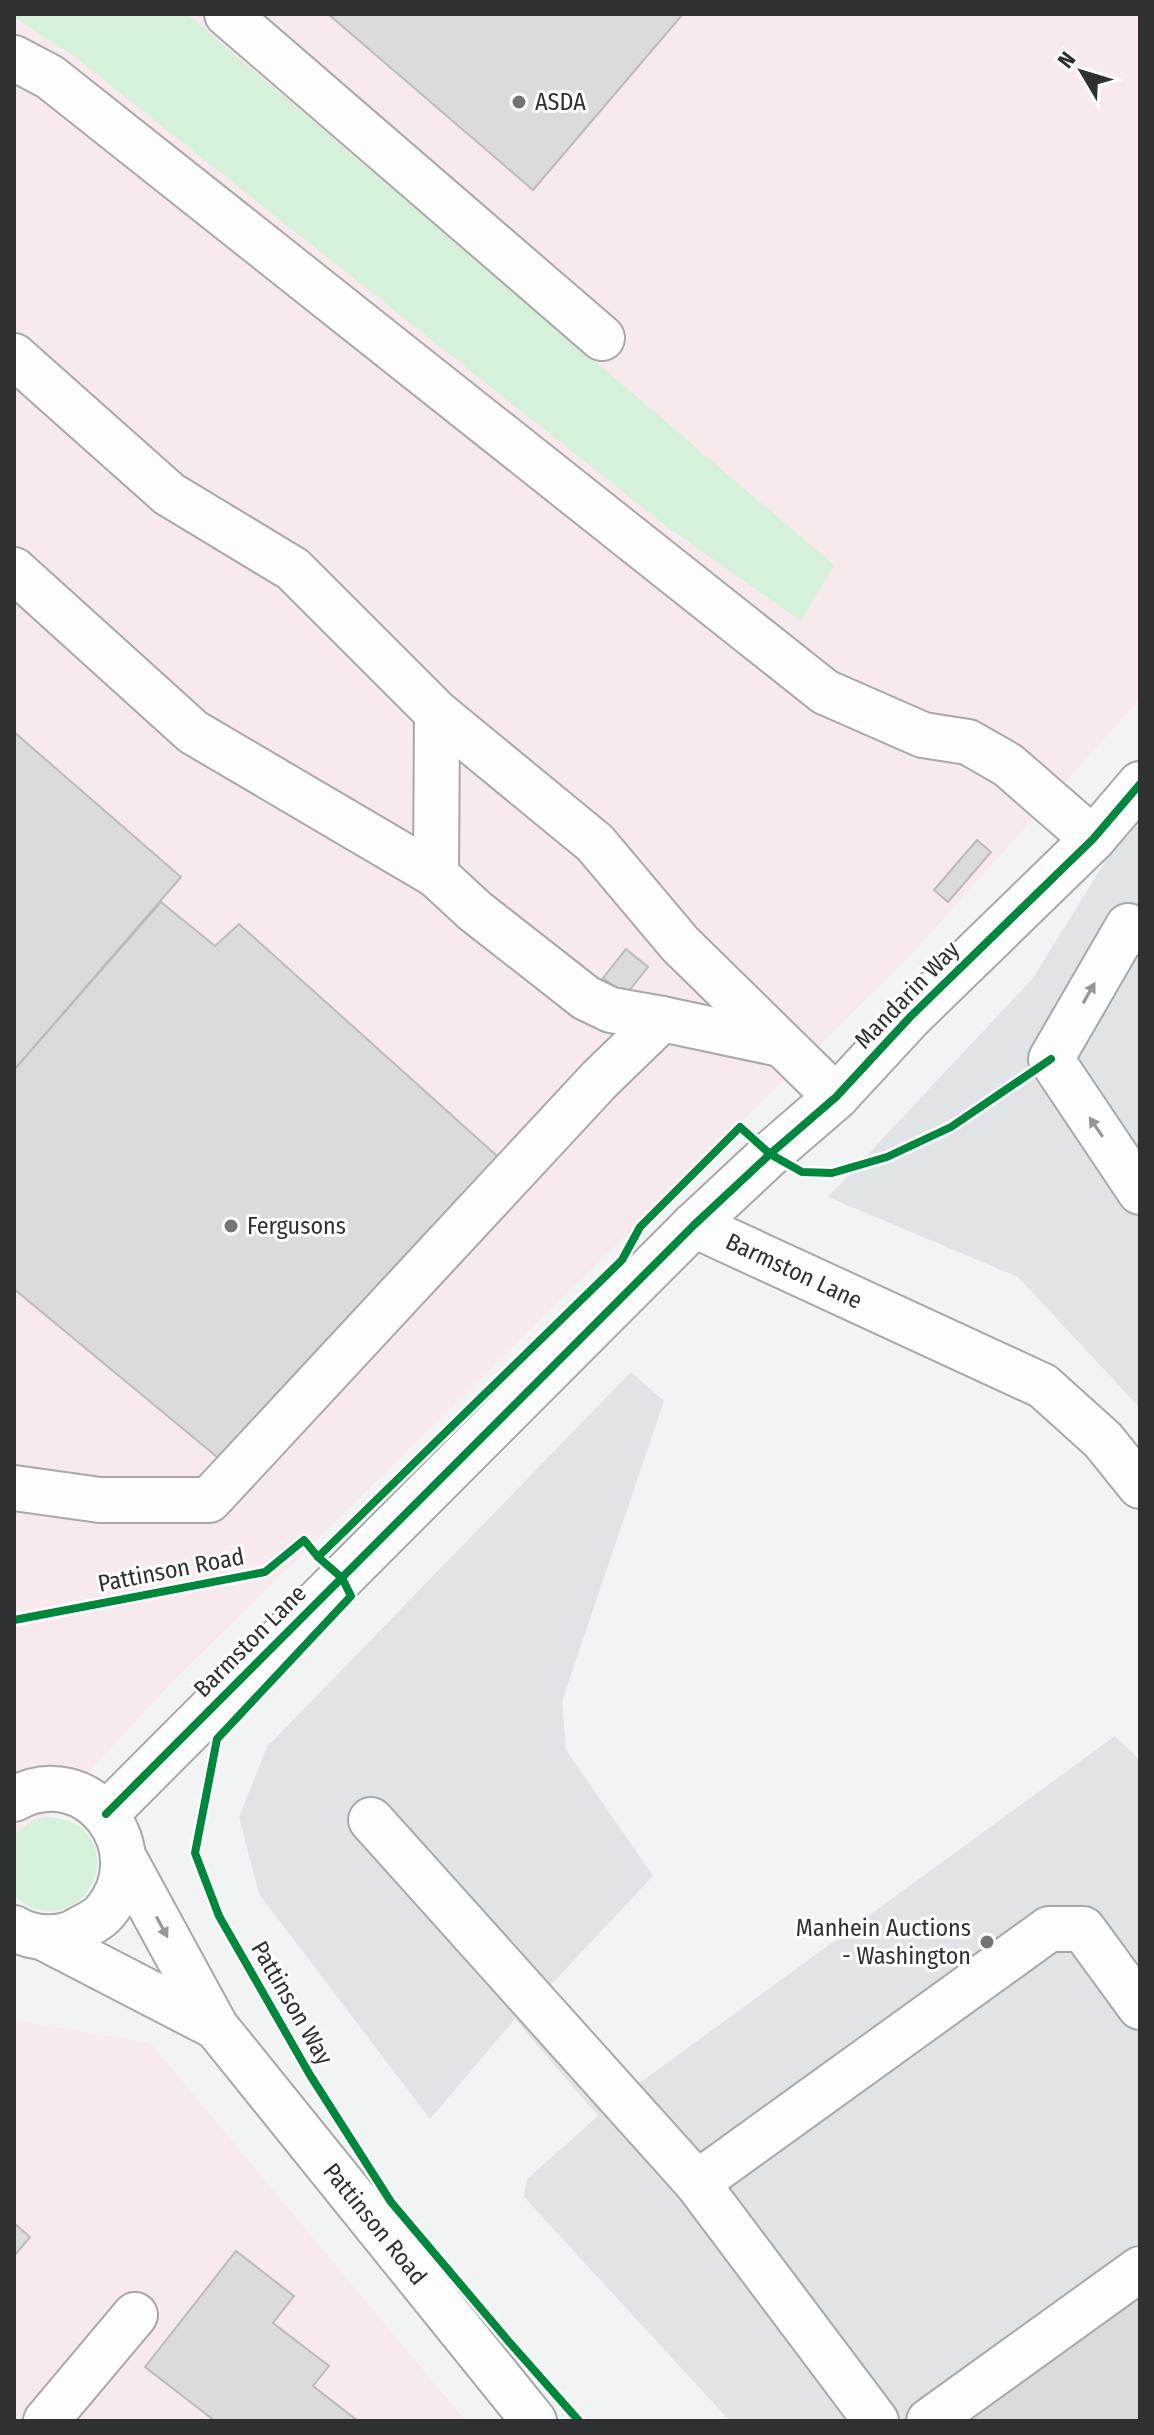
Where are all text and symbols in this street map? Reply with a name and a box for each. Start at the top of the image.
north arrow [1042,32,1122,112]
text: N [1052,46,1081,74]
place label: ASDA [535,88,586,116]
marker: ASDA [510,93,528,111]
street label: Mandarin Way [849,935,965,1054]
one-way arrow [1082,982,1096,1004]
one-way arrow [1090,1116,1104,1138]
place label: Fergusons [247,1212,346,1240]
marker: Fergusons [222,1217,240,1235]
street label: Barmston Lane [721,1227,867,1315]
street label: Pattinson Road [96,1542,246,1598]
street label: Barmston Lane [188,1579,312,1703]
place label: Manhein Auctions - Washington [796,1914,971,1970]
one-way arrow [154,1916,168,1938]
marker: Manhein Auctions - Washington [978,1933,996,1951]
street label: Pattinson Way [245,1936,339,2070]
street label: Pattinson Road [317,2158,433,2290]

